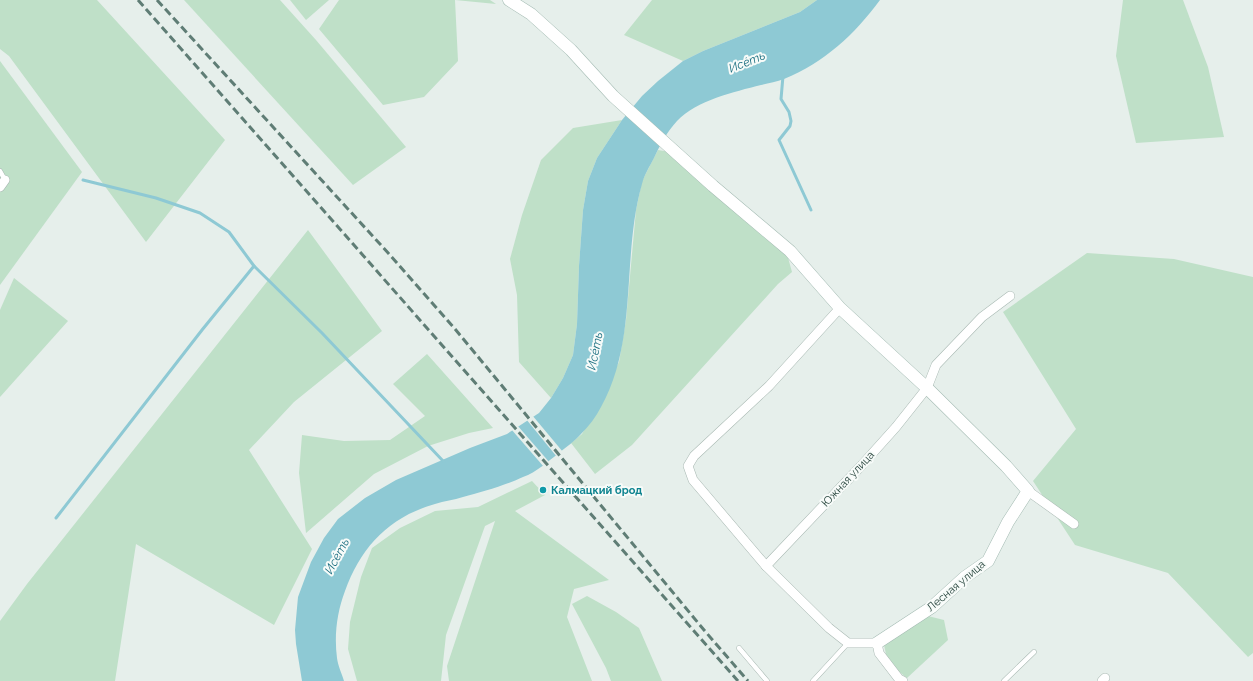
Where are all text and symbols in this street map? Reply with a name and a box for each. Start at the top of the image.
water label: Исе́ть [727,48,767,76]
water label: Исе́ть [584,331,606,371]
street label: Южная улица [819,449,877,509]
place label: Калмацкий брод [551,484,642,497]
marker: Калмацкий брод [538,485,548,495]
water label: Исе́ть [322,536,352,576]
street label: Лесная улица [924,558,988,614]

